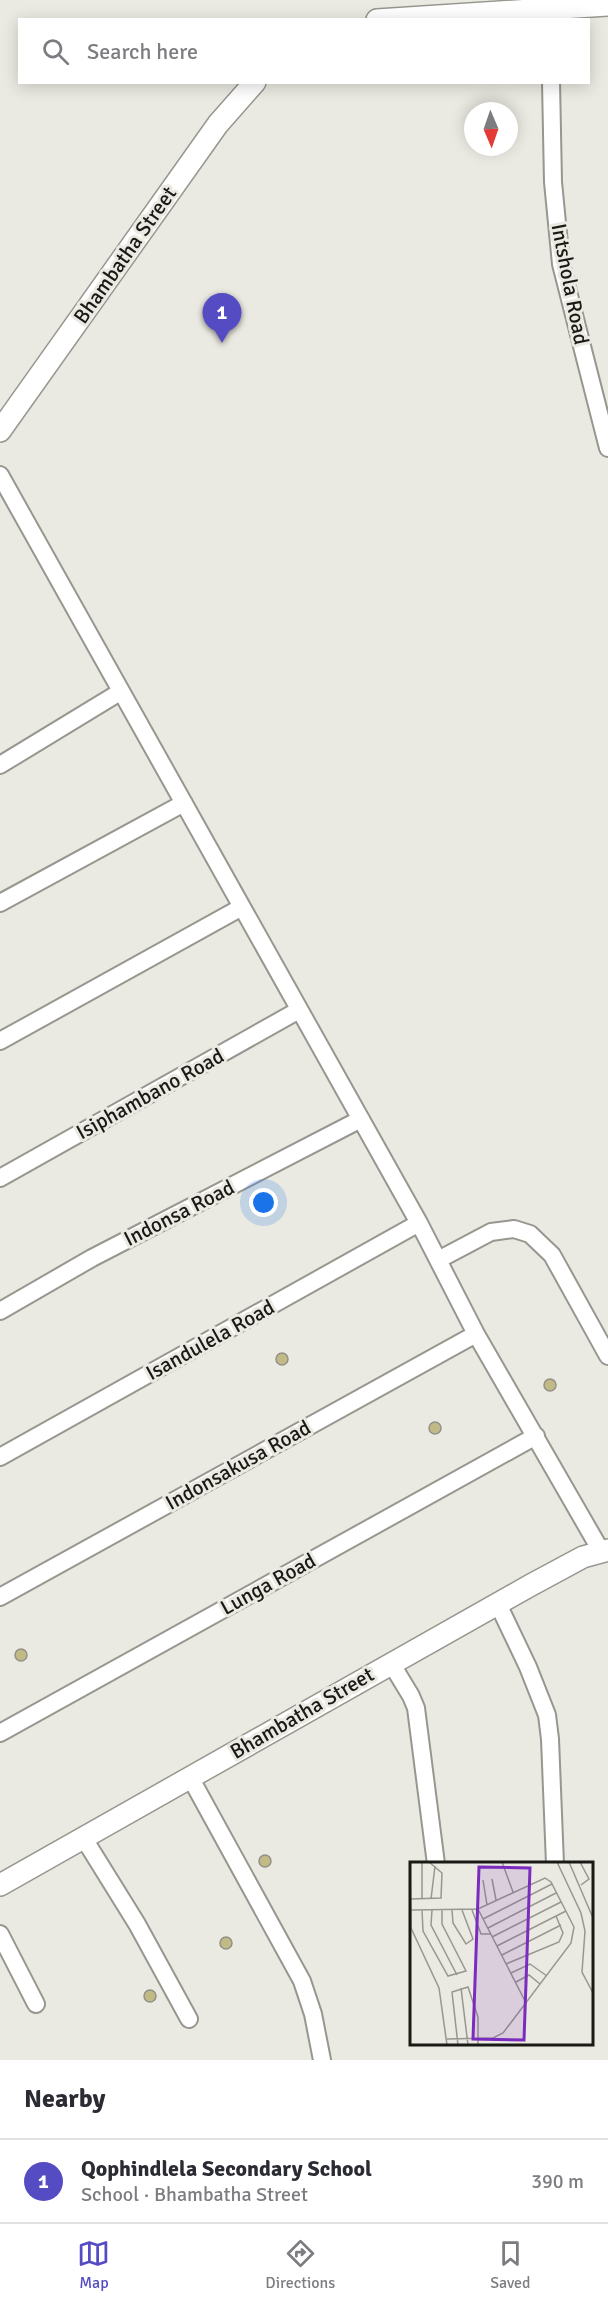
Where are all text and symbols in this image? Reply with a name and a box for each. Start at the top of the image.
search box [18,18,590,84]
icon: search [39,35,72,68]
text: Search here [87,38,198,65]
north arrow [464,102,518,156]
street label: Bhambatha Street [68,181,182,329]
street label: Intshola Road [546,221,594,347]
pin: 1 [202,294,242,343]
street label: Isiphambano Road [72,1043,228,1145]
street label: Indonsa Road [119,1174,239,1252]
your location [249,1188,278,1217]
street label: Isandulela Road [141,1294,279,1386]
street label: Indonsakusa Road [161,1414,315,1516]
street label: Lunga Road [216,1547,320,1621]
street label: Bhambatha Street [225,1661,379,1765]
inset map [410,1862,593,2045]
text: Nearby [24,2083,105,2115]
text: Qophindlela Secondary School [81,2155,372,2182]
text: 1 [38,2169,49,2194]
text: 390 m [531,2169,584,2194]
text: School · Bhambatha Street [81,2182,308,2207]
tab: Map [77,2237,110,2293]
tab: Directions [265,2237,335,2293]
tab: Saved [490,2237,531,2293]

